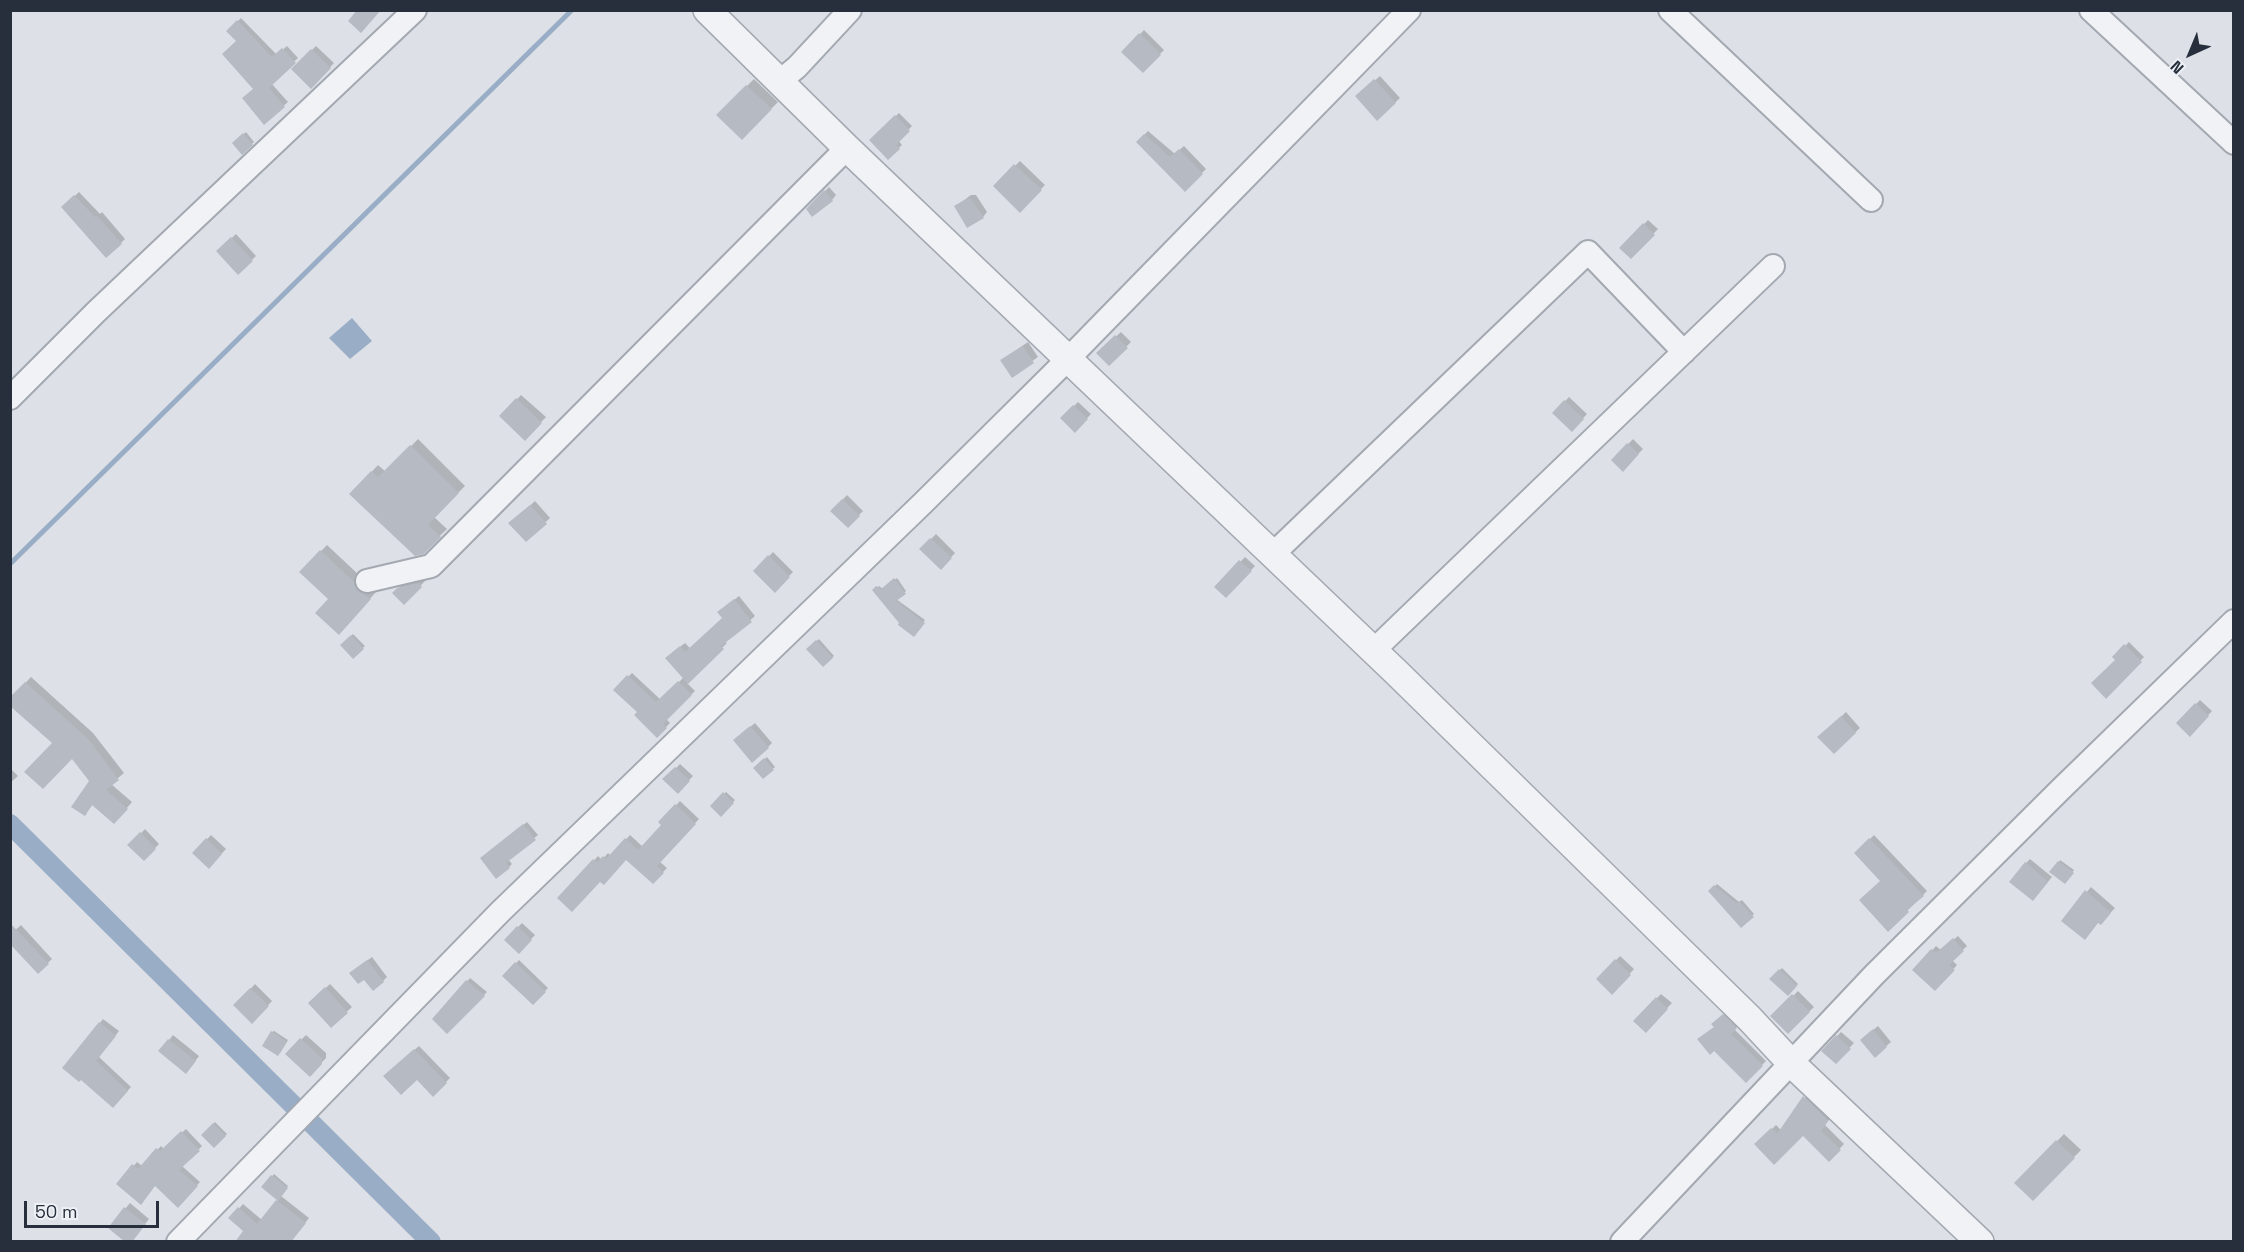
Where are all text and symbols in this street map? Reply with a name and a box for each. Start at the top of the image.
north arrow [2160,24,2220,84]
text: N [2166,56,2188,79]
scale bar [27,1189,162,1227]
text: 50 m [35,1200,77,1223]

